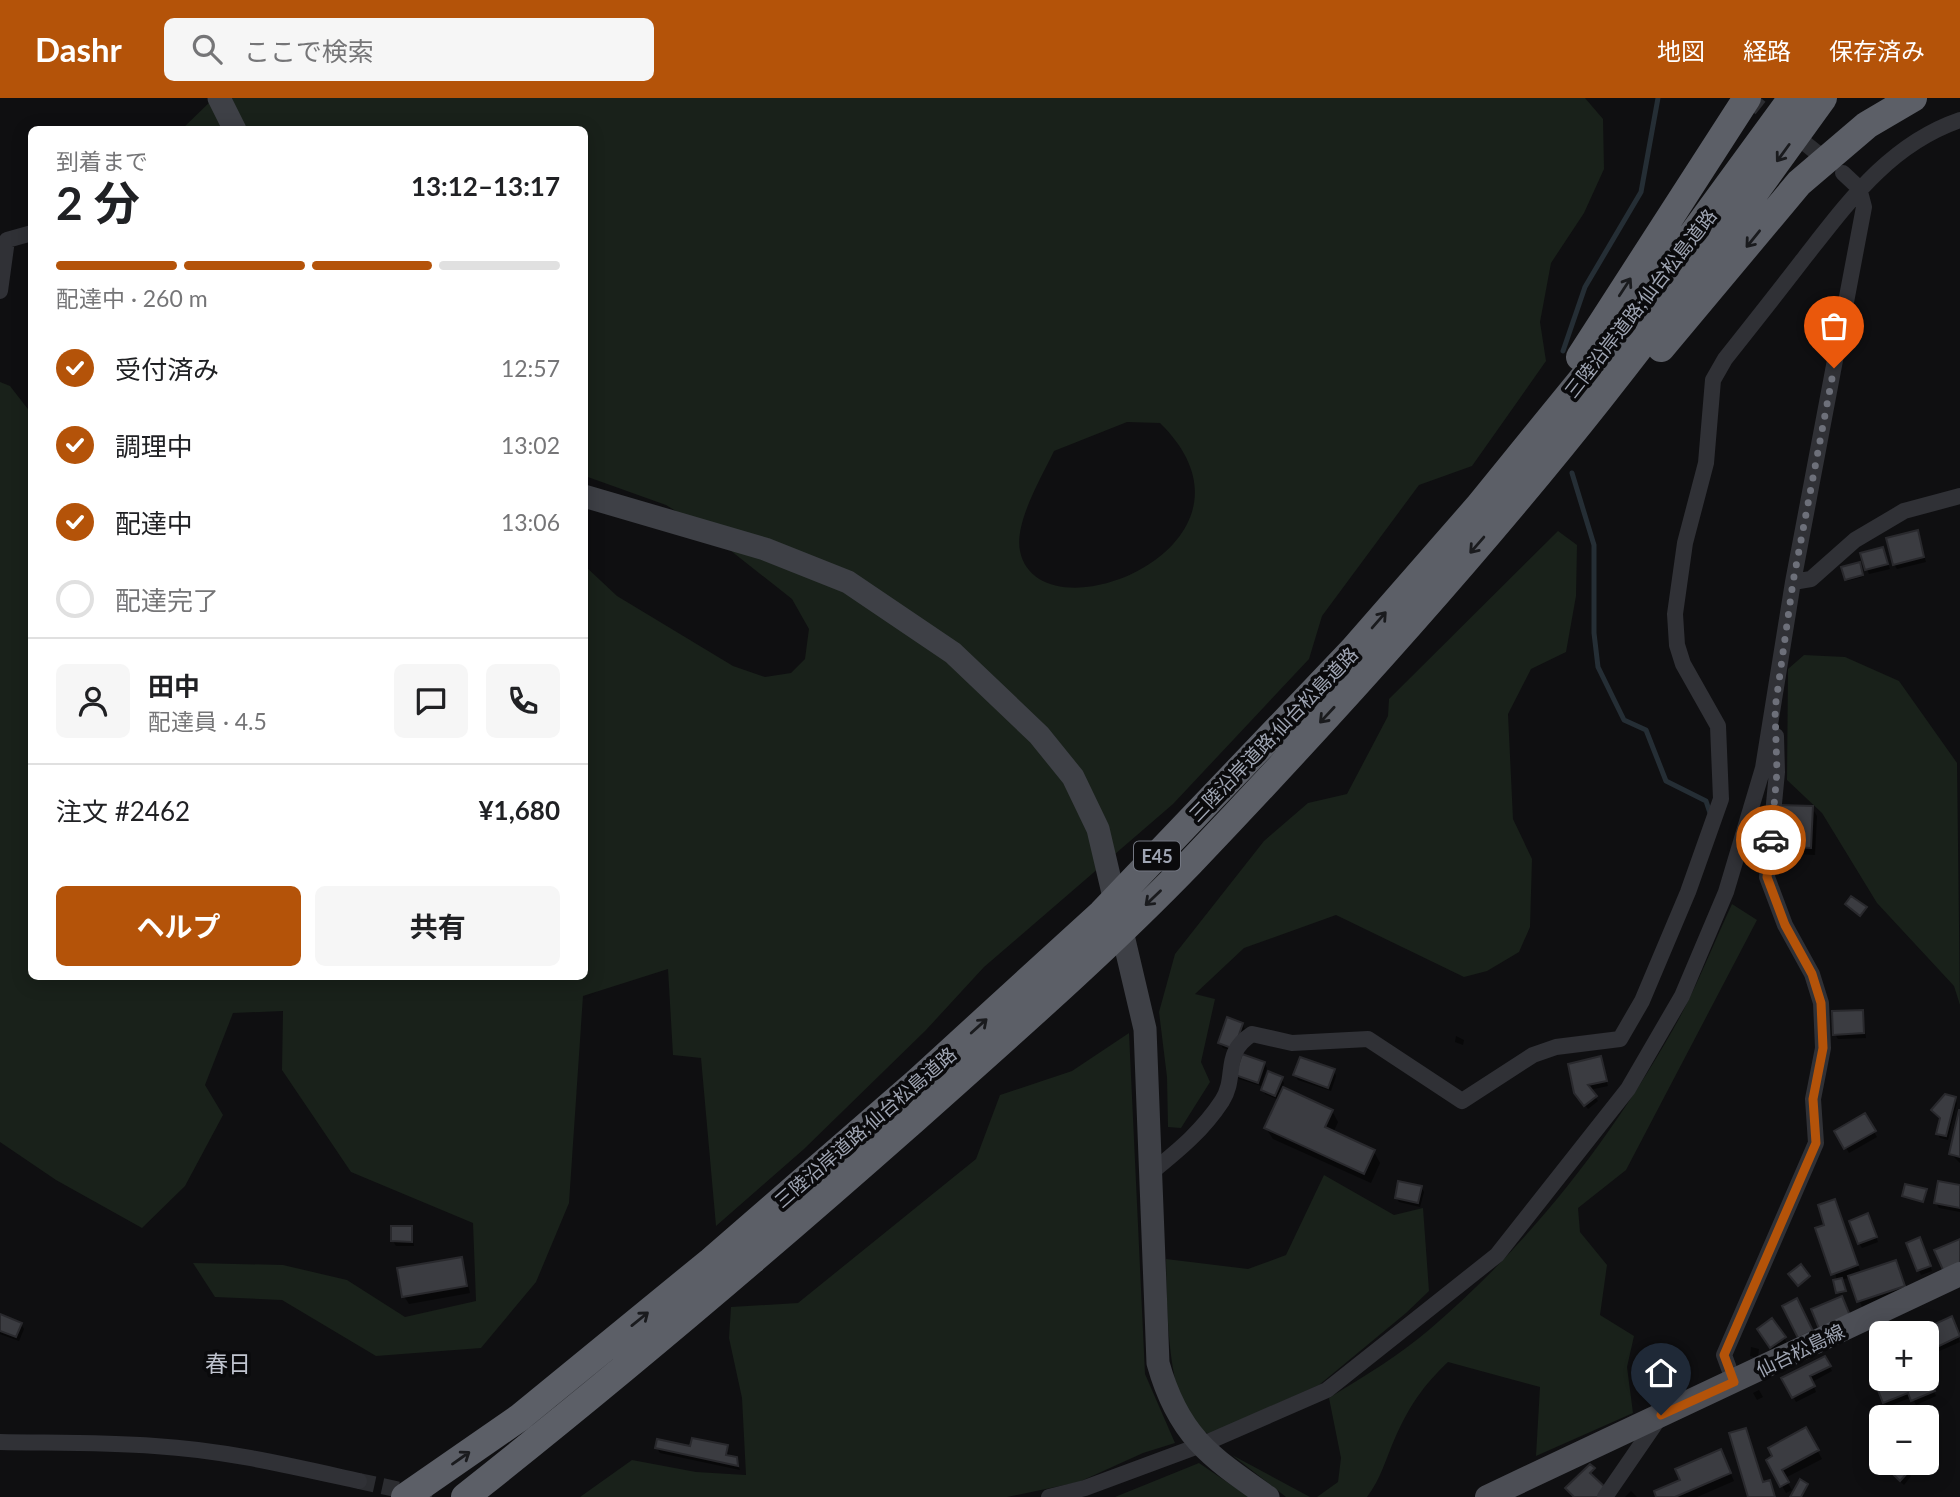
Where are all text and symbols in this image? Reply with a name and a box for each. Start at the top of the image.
search box [164,18,654,81]
text: Dashr [35,29,122,69]
icon: search [188,30,226,68]
text: ここで検索 [244,35,374,67]
text: 地図 [1657,36,1705,65]
text: 経路 [1743,36,1791,65]
text: 保存済み [1829,36,1925,65]
one-way arrow [1776,144,1791,163]
text: 到着まで [56,147,148,175]
text: 13:12–13:17 [411,170,560,202]
text: 2 分 [56,175,140,230]
street label: 三陸沿岸道路;仙台松島道路 [1559,204,1721,402]
one-way arrow [1745,229,1760,247]
one-way arrow [1619,278,1633,298]
text: 配達中 · 260 m [56,284,208,312]
pin [1804,296,1864,368]
icon: bag [1815,307,1853,345]
icon: check [56,349,94,387]
text: 受付済み [115,353,219,385]
text: 12:57 [501,354,560,382]
icon: check [56,426,94,464]
text: 調理中 [115,430,193,462]
text: 13:02 [501,431,560,459]
icon: check [56,503,94,541]
text: 配達中 [115,507,193,539]
text: 13:06 [501,508,560,536]
one-way arrow [1469,536,1485,554]
text: 配達完了 [115,584,219,616]
one-way arrow [1371,611,1387,629]
street label: 三陸沿岸道路;仙台松島道路 [1184,642,1362,826]
button: person [56,664,130,738]
button: chat [394,664,468,738]
button: phone [486,664,560,738]
text: 田中 [148,670,200,702]
one-way arrow [1318,706,1335,723]
text: 配達員 · 4.5 [148,707,267,735]
text: ¥1,680 [479,794,560,826]
text: 注文 #2462 [56,795,190,827]
courier [1736,805,1806,875]
icon: car [1752,821,1790,859]
road number: E45 [1134,842,1180,870]
button: ヘルプ [56,886,301,966]
button: 共有 [315,886,560,966]
one-way arrow [1145,890,1162,907]
one-way arrow [970,1017,987,1034]
street label: 三陸沿岸道路;仙台松島道路 [770,1042,960,1212]
one-way arrow [631,1311,649,1327]
street label: 仙台松島線 [1752,1319,1848,1381]
map controls [1869,1321,1939,1475]
button: + [1869,1321,1939,1391]
pin [1631,1343,1691,1415]
district label: 春日 [205,1349,251,1377]
icon: home [1642,1354,1680,1392]
button: − [1869,1405,1939,1475]
one-way arrow [451,1451,470,1465]

